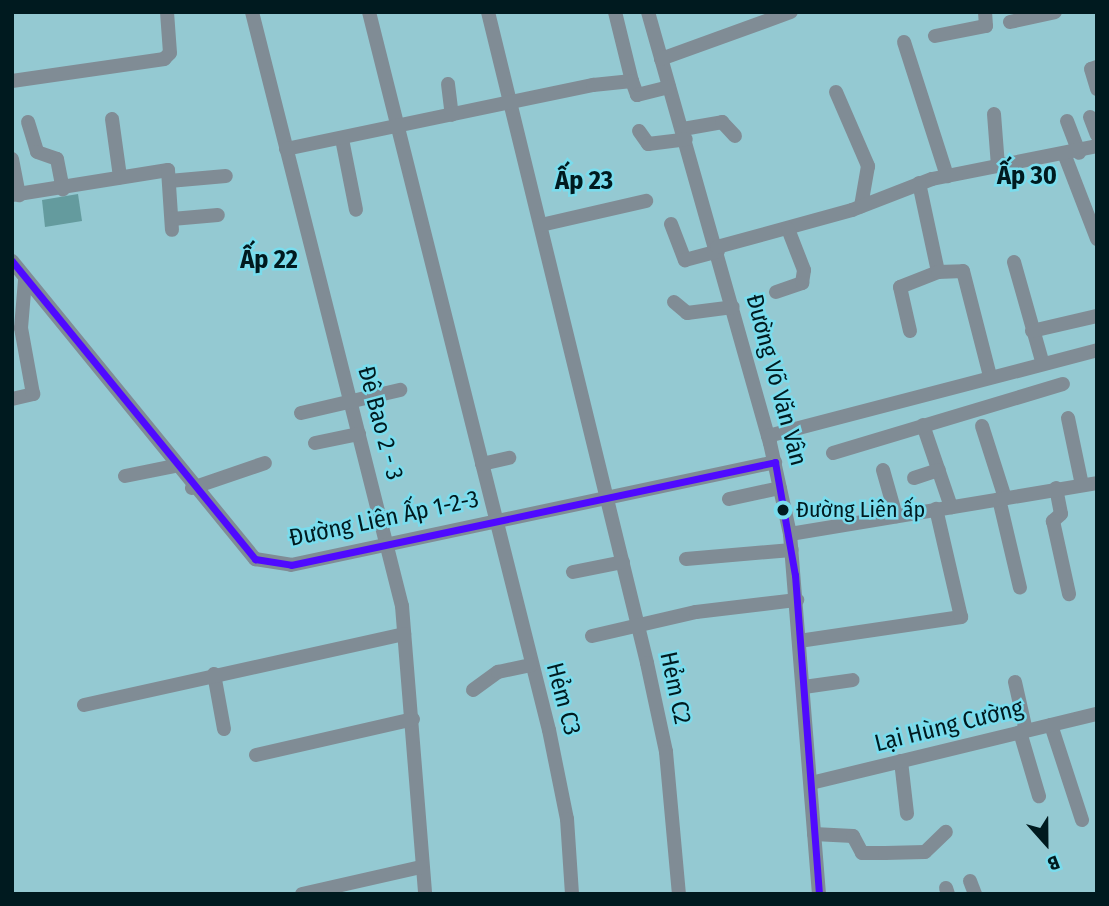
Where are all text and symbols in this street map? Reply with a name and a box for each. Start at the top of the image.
district label: Ấp 30 [997,160,1057,192]
district label: Ấp 23 [555,165,613,197]
district label: Ấp 22 [240,244,298,276]
street label: Đường Võ Văn Vân [739,291,813,469]
street label: Đê Bao 2 - 3 [351,363,409,483]
street label: Đường Liên Ấp 1-2-3 [287,485,481,553]
place label: Đường Liên ấp [796,497,925,523]
marker: Đường Liên ấp [776,503,790,517]
street label: Hẻm C2 [653,649,697,727]
street label: Hẻm C3 [540,660,586,738]
street label: Lại Hùng Cường [872,694,1026,758]
north arrow [1011,808,1081,878]
text: B [1045,850,1063,876]

